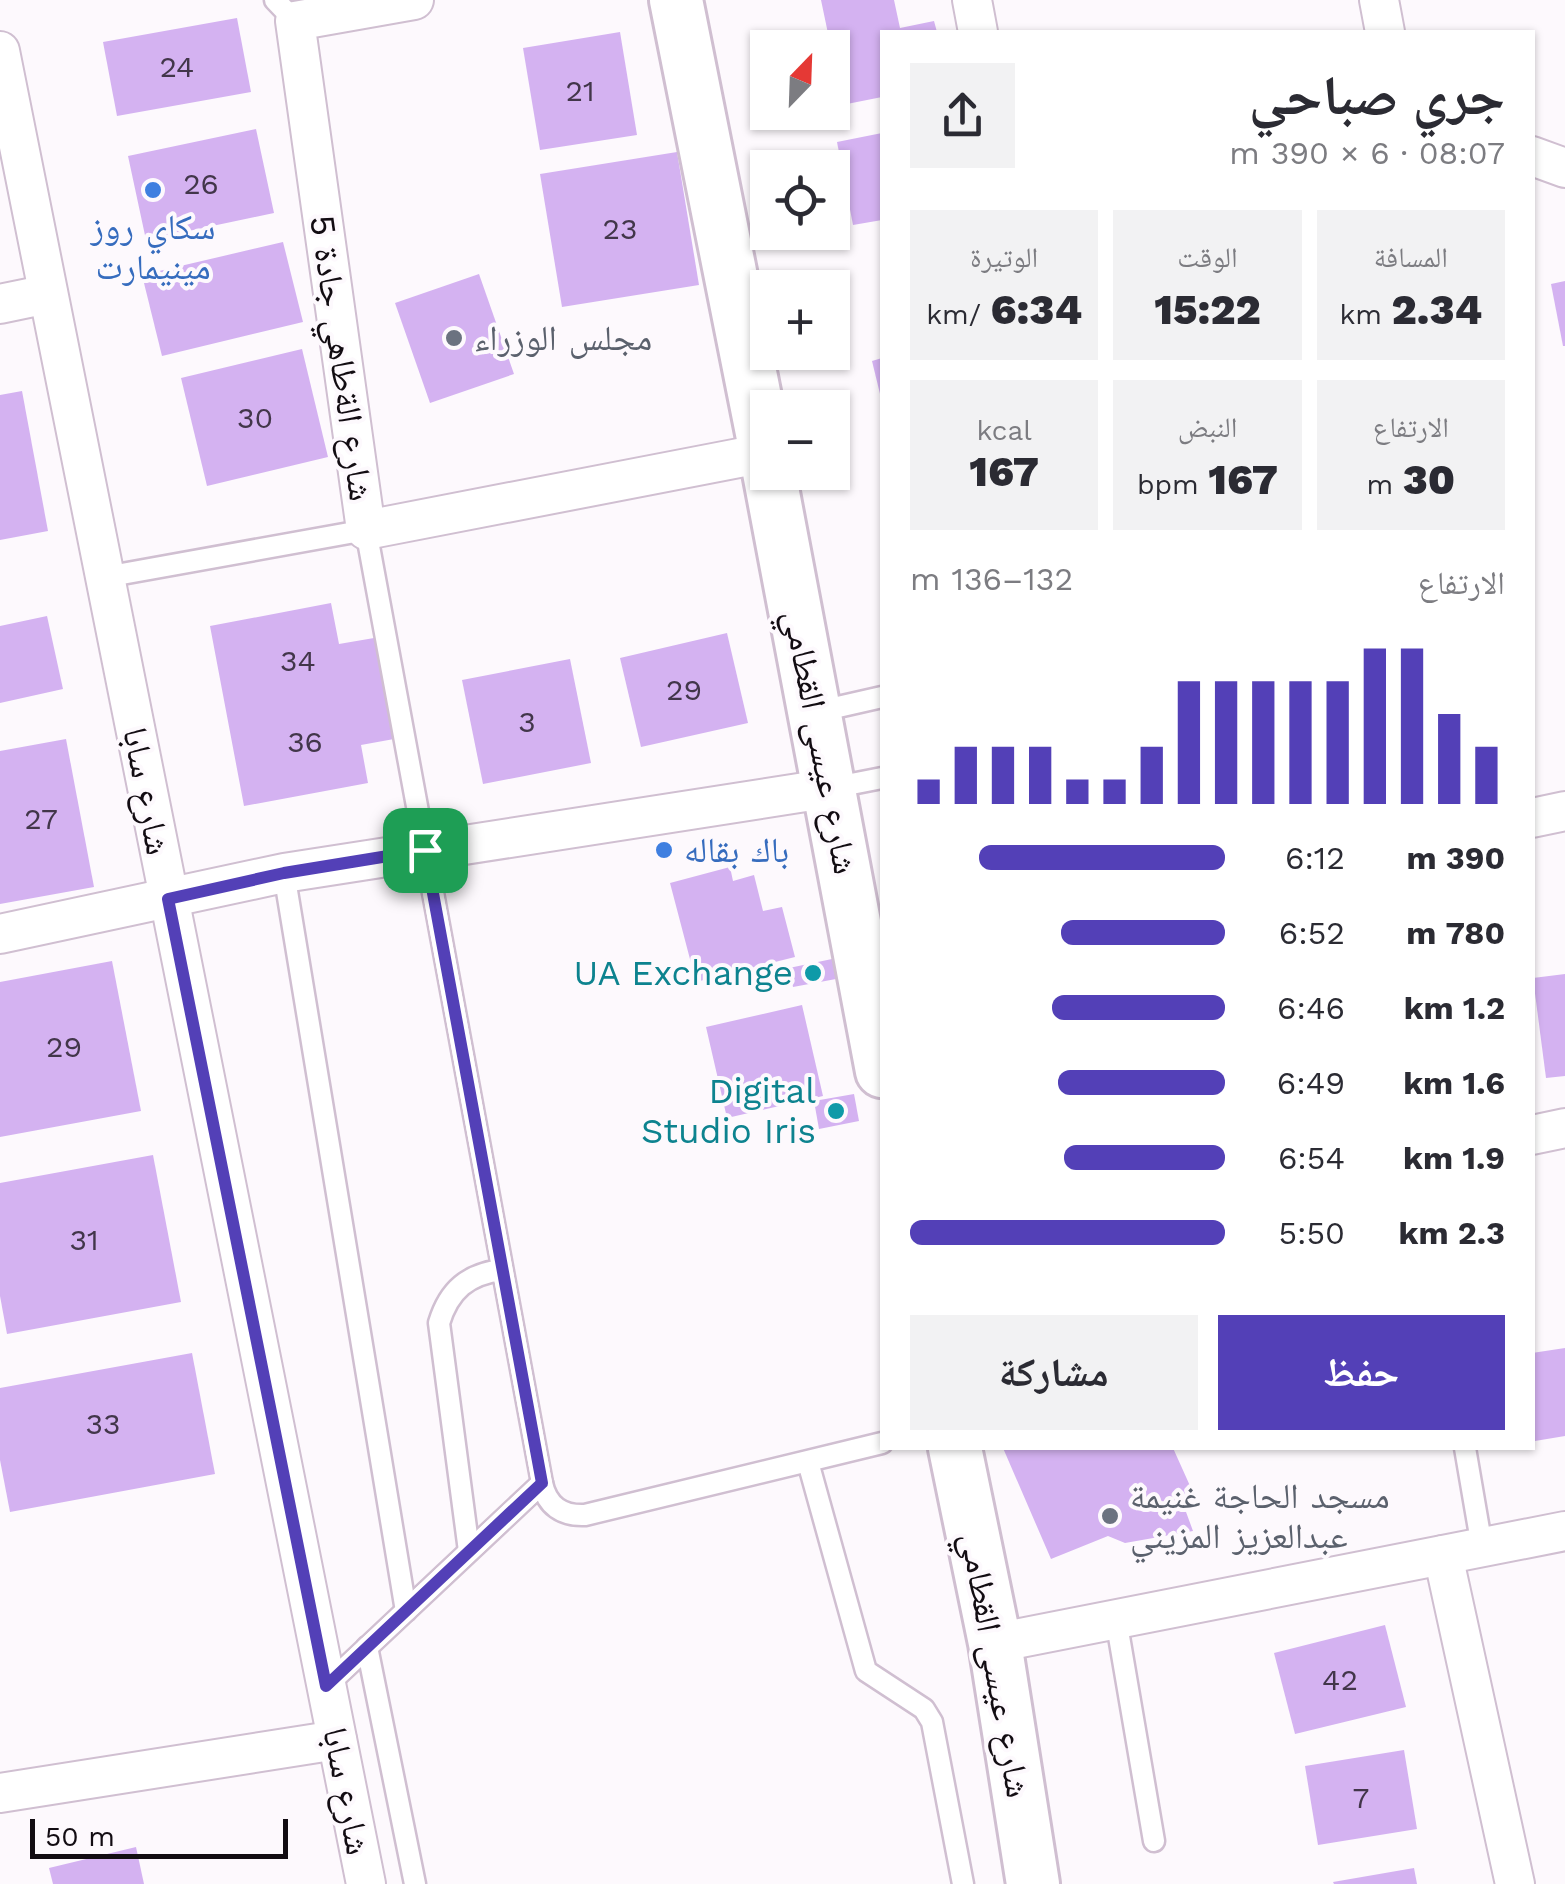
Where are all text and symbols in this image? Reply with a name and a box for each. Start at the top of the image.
north arrow [750,30,850,130]
map controls [750,30,850,490]
house number: 24 [160,49,194,84]
button: share [910,63,1015,168]
text: جري صباحي [1249,64,1505,128]
house number: 21 [565,73,595,108]
text: 08:07 · 6 × 390 m [1229,134,1505,172]
button: locate [750,150,850,250]
house number: 26 [183,166,219,201]
marker: سكاي روز مينيمارت [142,179,164,201]
place label: سكاي روز مينيمارت [90,206,215,288]
house number: 23 [603,211,637,246]
street label: شارع الةطاهي جادة 5 [294,213,383,504]
text: الوتيرة [970,241,1038,274]
text: الوقت [1177,241,1238,274]
text: المسافة [1374,241,1448,274]
button: + [750,270,850,370]
text: 6:34 [991,285,1082,334]
text: 15:22 [1154,285,1261,334]
text: 2.34 [1392,285,1482,334]
text: /km [926,298,991,331]
text: km [1339,298,1392,331]
place label: مجلس الوزراء [474,317,652,359]
marker: مجلس الوزراء [443,327,465,349]
button: − [750,390,850,490]
house number: 30 [237,400,273,435]
text: النبض [1178,411,1237,444]
text: الارتفاع [1373,411,1449,444]
text: kcal [976,414,1032,447]
text: 167 [969,447,1039,496]
text: 167 [1208,455,1278,504]
text: 30 [1403,455,1455,504]
text: bpm [1137,468,1208,501]
text: m [1367,468,1403,501]
text: 132–136 m [910,560,1073,598]
text: الارتفاع [1418,564,1505,602]
street label: شارع عيسى القطامي [768,606,867,879]
house number: 34 [280,643,316,678]
house number: 29 [666,672,702,707]
house number: 3 [518,704,536,739]
street label: شارع سابا [113,724,180,858]
house number: 36 [287,724,323,759]
house number: 27 [24,801,58,836]
pin [383,808,468,893]
icon: arrive [398,823,453,878]
place label: باك بقاله [684,829,789,871]
marker: باك بقاله [653,839,675,861]
text: 6:12 [1285,839,1345,877]
text: 390 m [1406,839,1505,877]
text: 6:52 [1279,914,1345,952]
text: 780 m [1406,914,1505,952]
place label: UA Exchange [574,952,793,994]
marker: UA Exchange [802,962,824,984]
text: 6:46 [1277,989,1345,1027]
text: 1.2 km [1404,989,1505,1027]
house number: 29 [46,1029,82,1064]
text: 6:49 [1277,1064,1345,1102]
text: 1.6 km [1403,1064,1505,1102]
place label: Digital Studio Iris [641,1070,816,1152]
marker: Digital Studio Iris [825,1100,847,1122]
text: 6:54 [1278,1139,1345,1177]
text: 1.9 km [1403,1139,1505,1177]
text: 5:50 [1278,1214,1345,1252]
text: 2.3 km [1398,1214,1505,1252]
house number: 31 [69,1222,99,1257]
button: مشاركة [910,1315,1198,1430]
button: حفظ [1218,1315,1505,1430]
house number: 33 [86,1406,120,1441]
place label: مسجد الحاجة غنيمة عبدالعزيز المزيني [1130,1475,1390,1564]
marker: مسجد الحاجة غنيمة عبدالعزيز المزيني [1099,1505,1121,1527]
street label: شارع عيسى القطامي [945,1529,1040,1802]
house number: 42 [1322,1662,1358,1697]
street label: شارع سابا [313,1724,380,1858]
house number: 7 [1353,1780,1369,1815]
scale bar [30,1814,288,1858]
text: 50 m [45,1820,115,1853]

